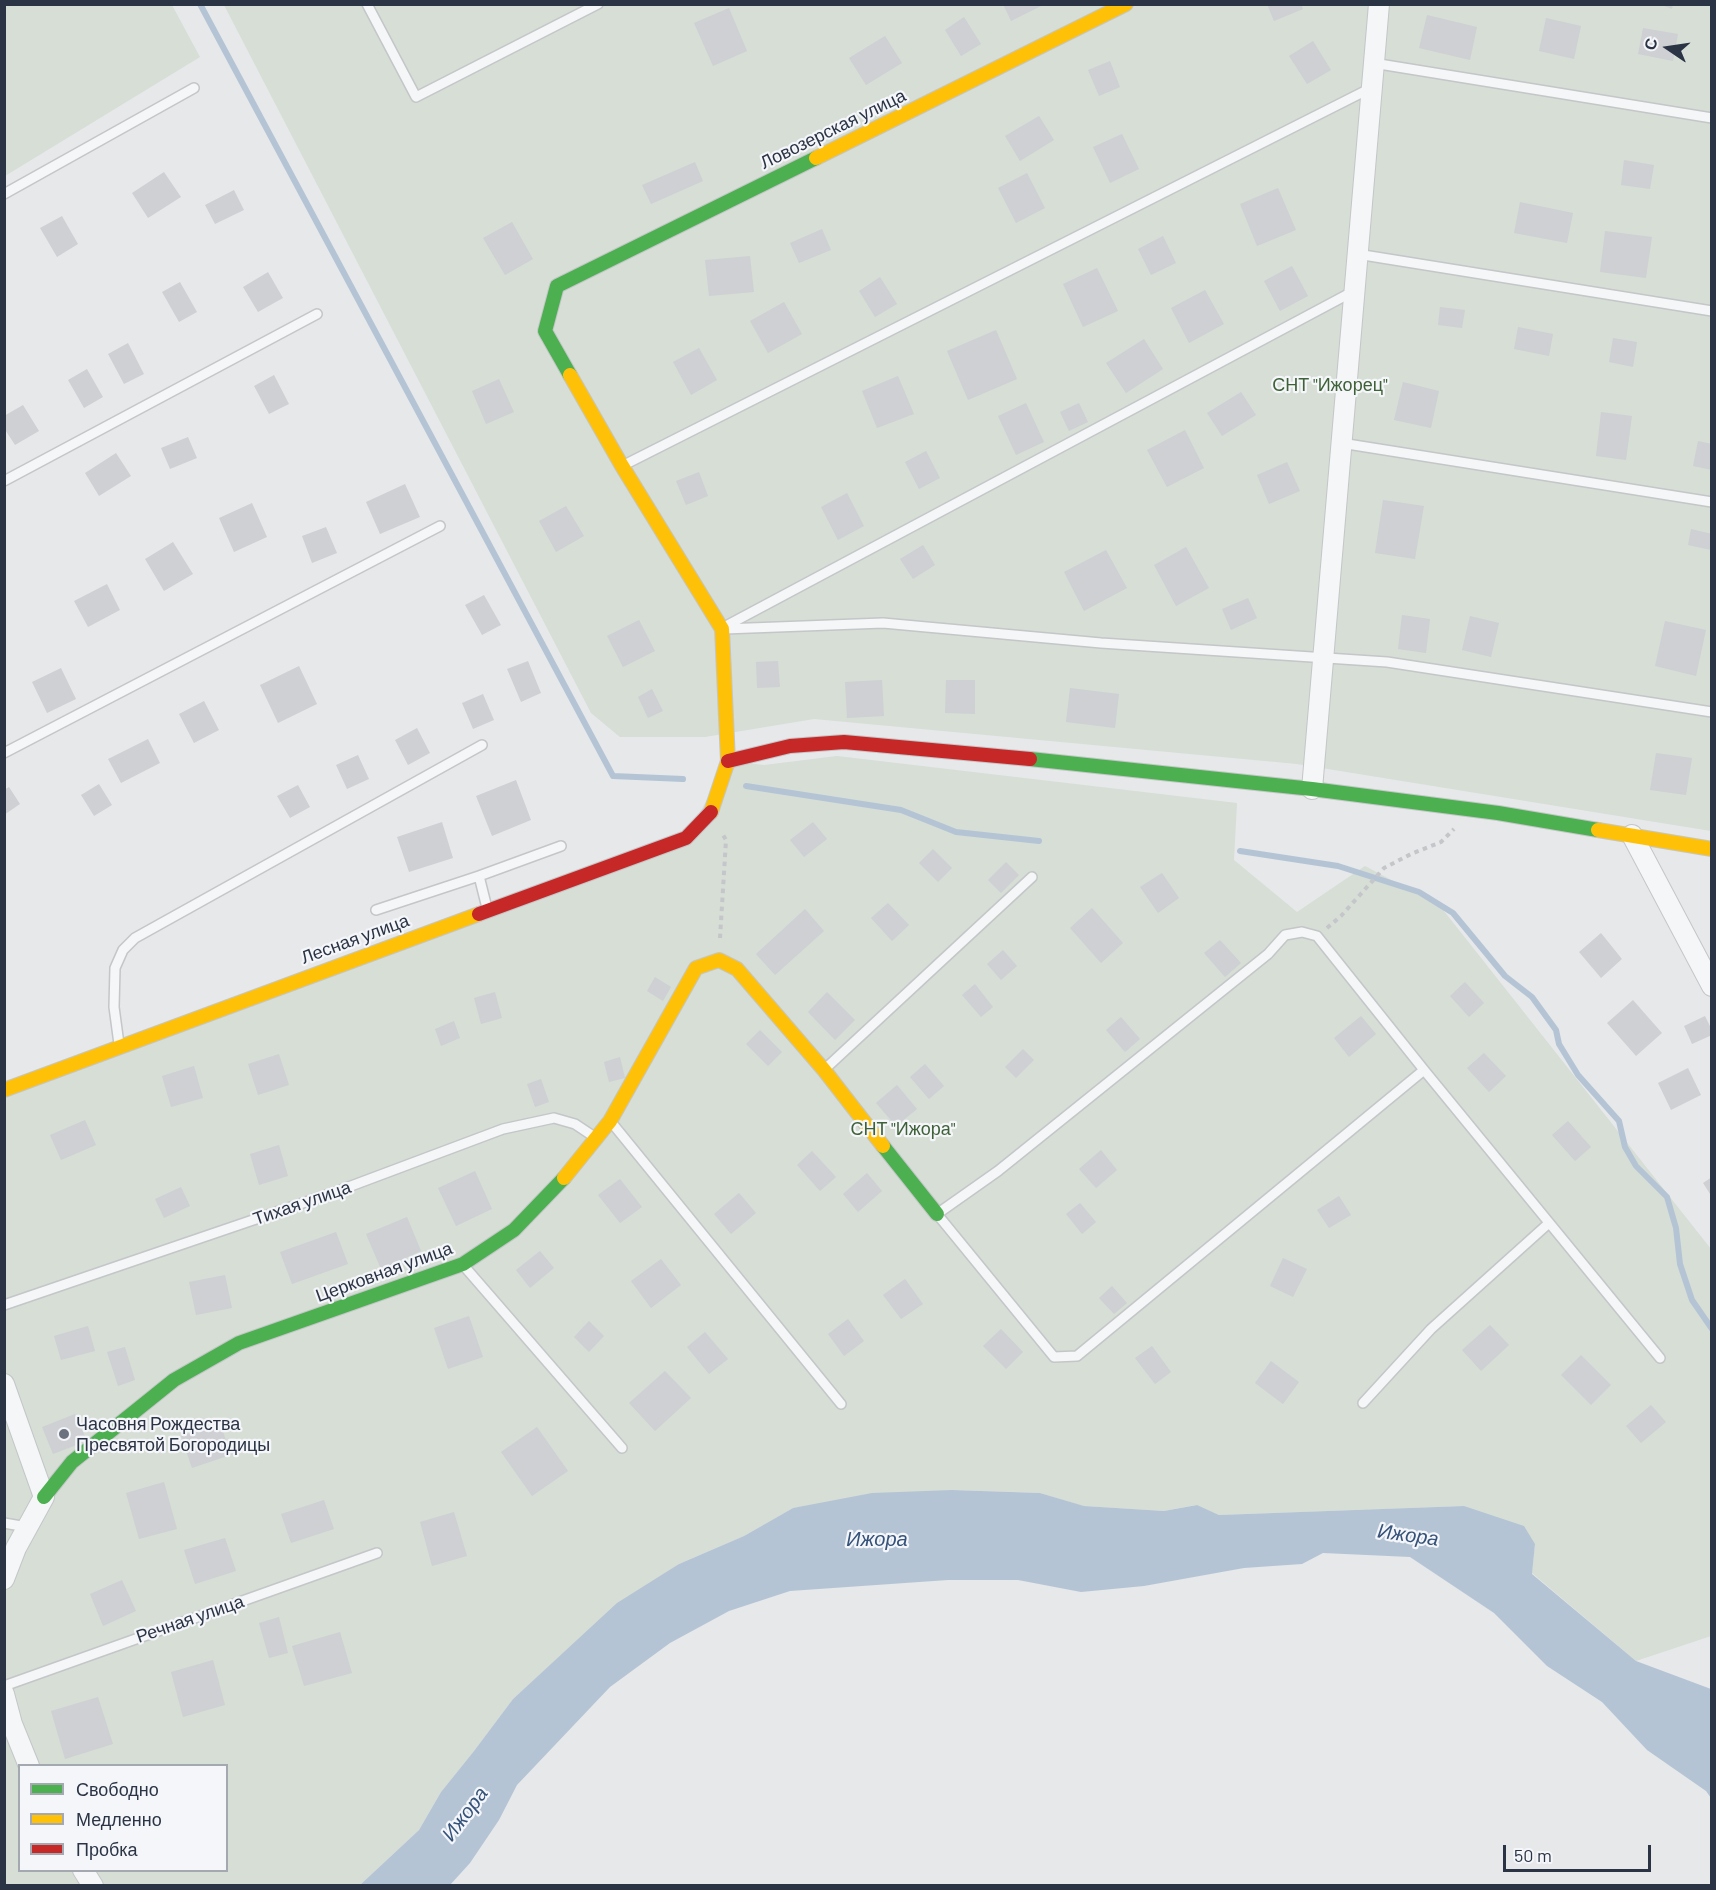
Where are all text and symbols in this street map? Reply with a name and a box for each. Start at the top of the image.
north arrow [1638,18,1698,78]
text: С [1639,36,1661,52]
street label: Ловозерская улица [757,84,909,174]
park label: СНТ "Ижорец" [1272,374,1388,396]
street label: Лесная улица [298,909,412,969]
park label: СНТ "Ижора" [850,1118,956,1140]
street label: Тихая улица [250,1176,354,1230]
street label: Церковная улица [313,1237,455,1307]
place label: Часовня Рождества Пресвятой Богородицы [76,1413,270,1456]
marker: Часовня Рождества Пресвятой Богородицы [57,1427,71,1441]
water label: Ижора [1376,1519,1440,1551]
water label: Ижора [846,1527,908,1551]
street label: Речная улица [133,1590,247,1648]
legend [18,1764,228,1872]
text: Свободно [76,1778,159,1800]
water label: Ижора [437,1782,493,1846]
text: Медленно [76,1808,162,1830]
scale bar [1506,1833,1654,1871]
text: Пробка [76,1838,138,1860]
text: 50 m [1514,1844,1552,1866]

